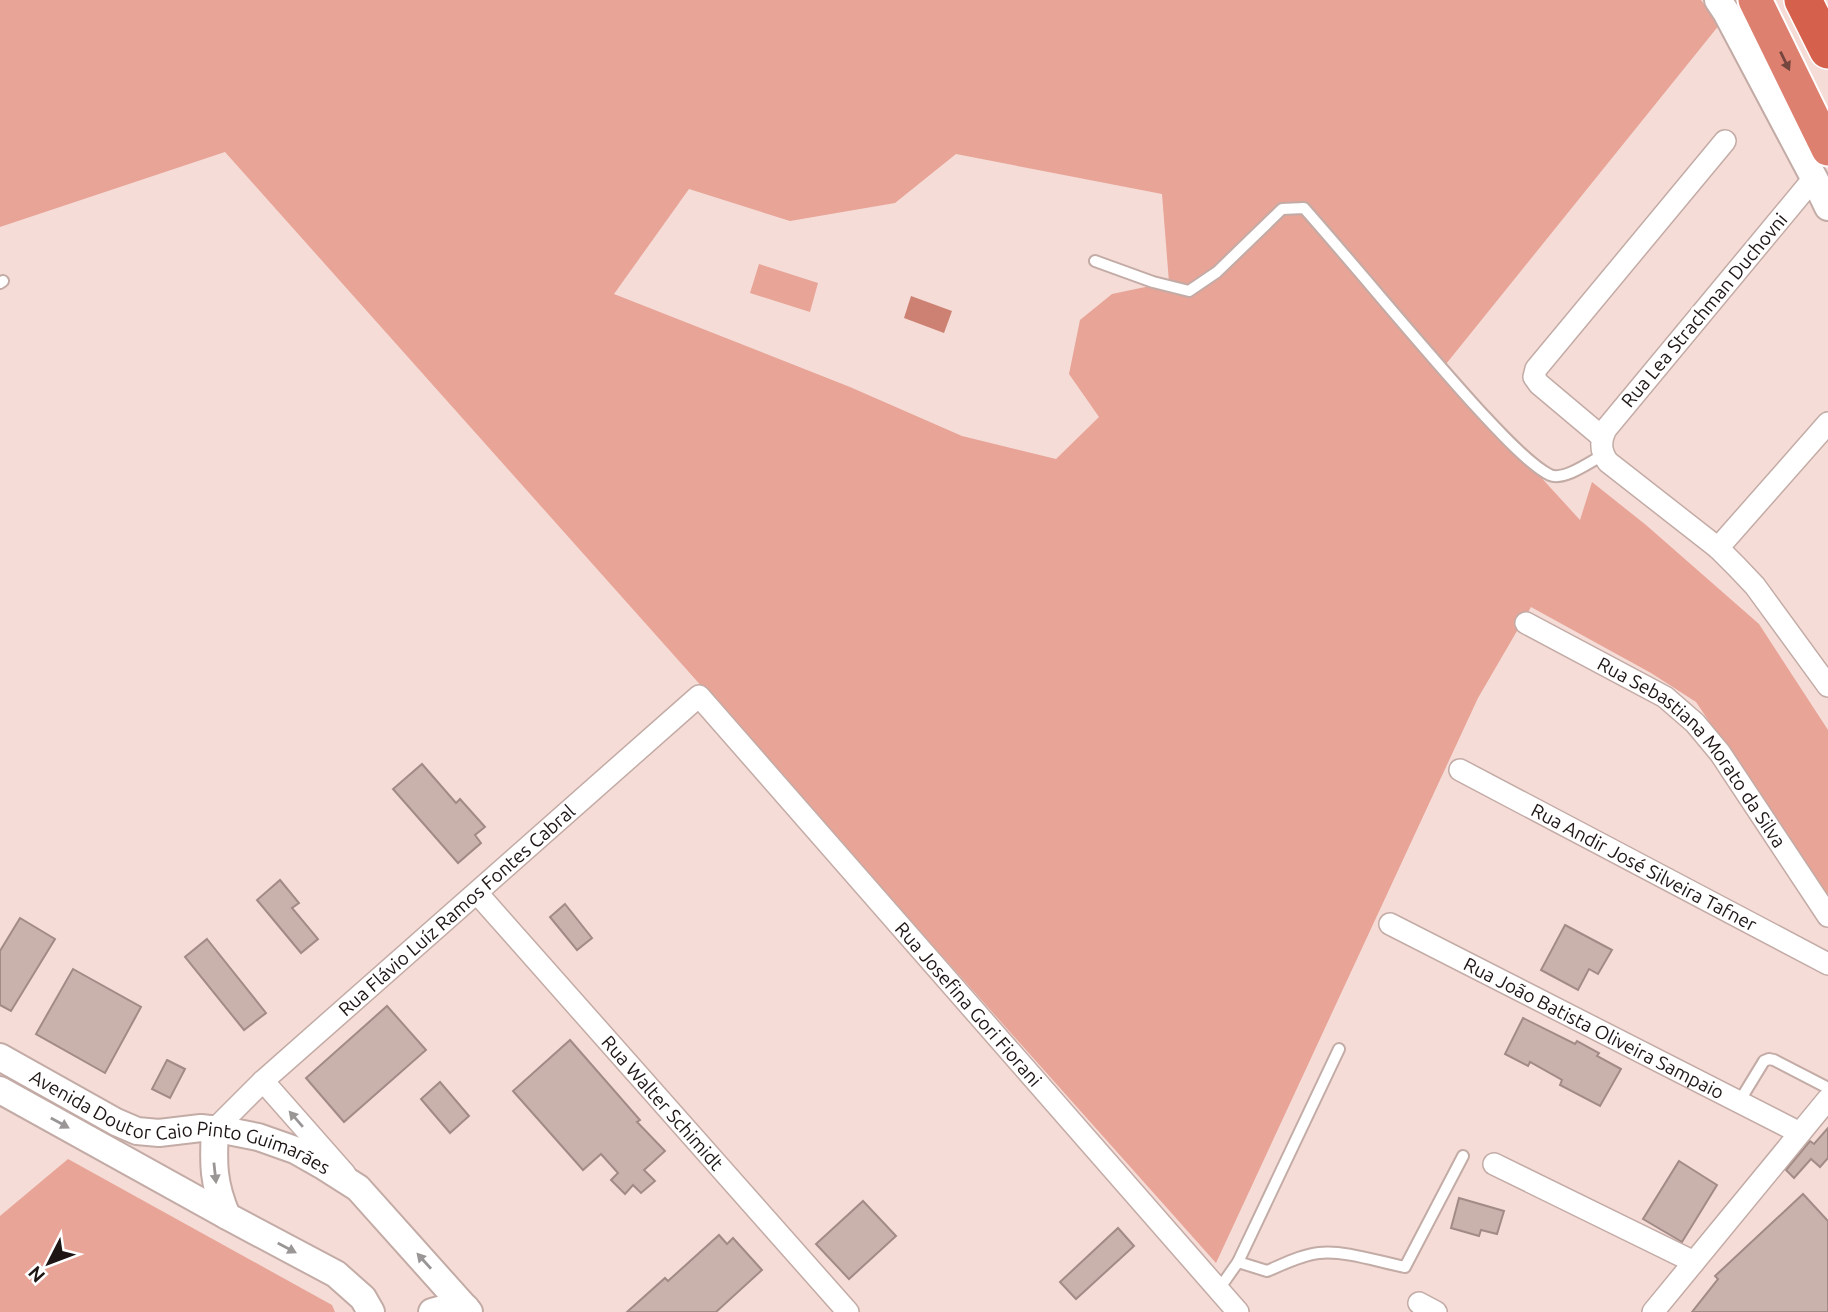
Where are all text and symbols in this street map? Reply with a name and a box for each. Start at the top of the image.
one-way arrow [1779,51,1790,71]
street label: Rua Lea Strachman Duchovni [1616,209,1792,411]
street label: Rua Sebastiana Morato da Silva [1594,652,1791,852]
street label: Rua Andir José Silveira Tafner [1528,799,1760,935]
street label: Rua Flávio Luíz Ramos Fontes Cabral [334,800,579,1020]
street label: Rua Josefina Gori Fiorani [891,917,1046,1091]
street label: Rua João Batista Oliveira Sampaio [1460,953,1728,1103]
street label: Rua Walter Schimidt [597,1031,728,1175]
street label: Avenida Doutor Caio Pinto Guimarães [26,1065,334,1179]
one-way arrow [289,1111,305,1128]
one-way arrow [50,1117,69,1129]
one-way arrow [210,1162,221,1184]
north arrow [14,1228,84,1298]
one-way arrow [278,1242,297,1254]
one-way arrow [416,1253,432,1270]
text: N [23,1262,49,1287]

